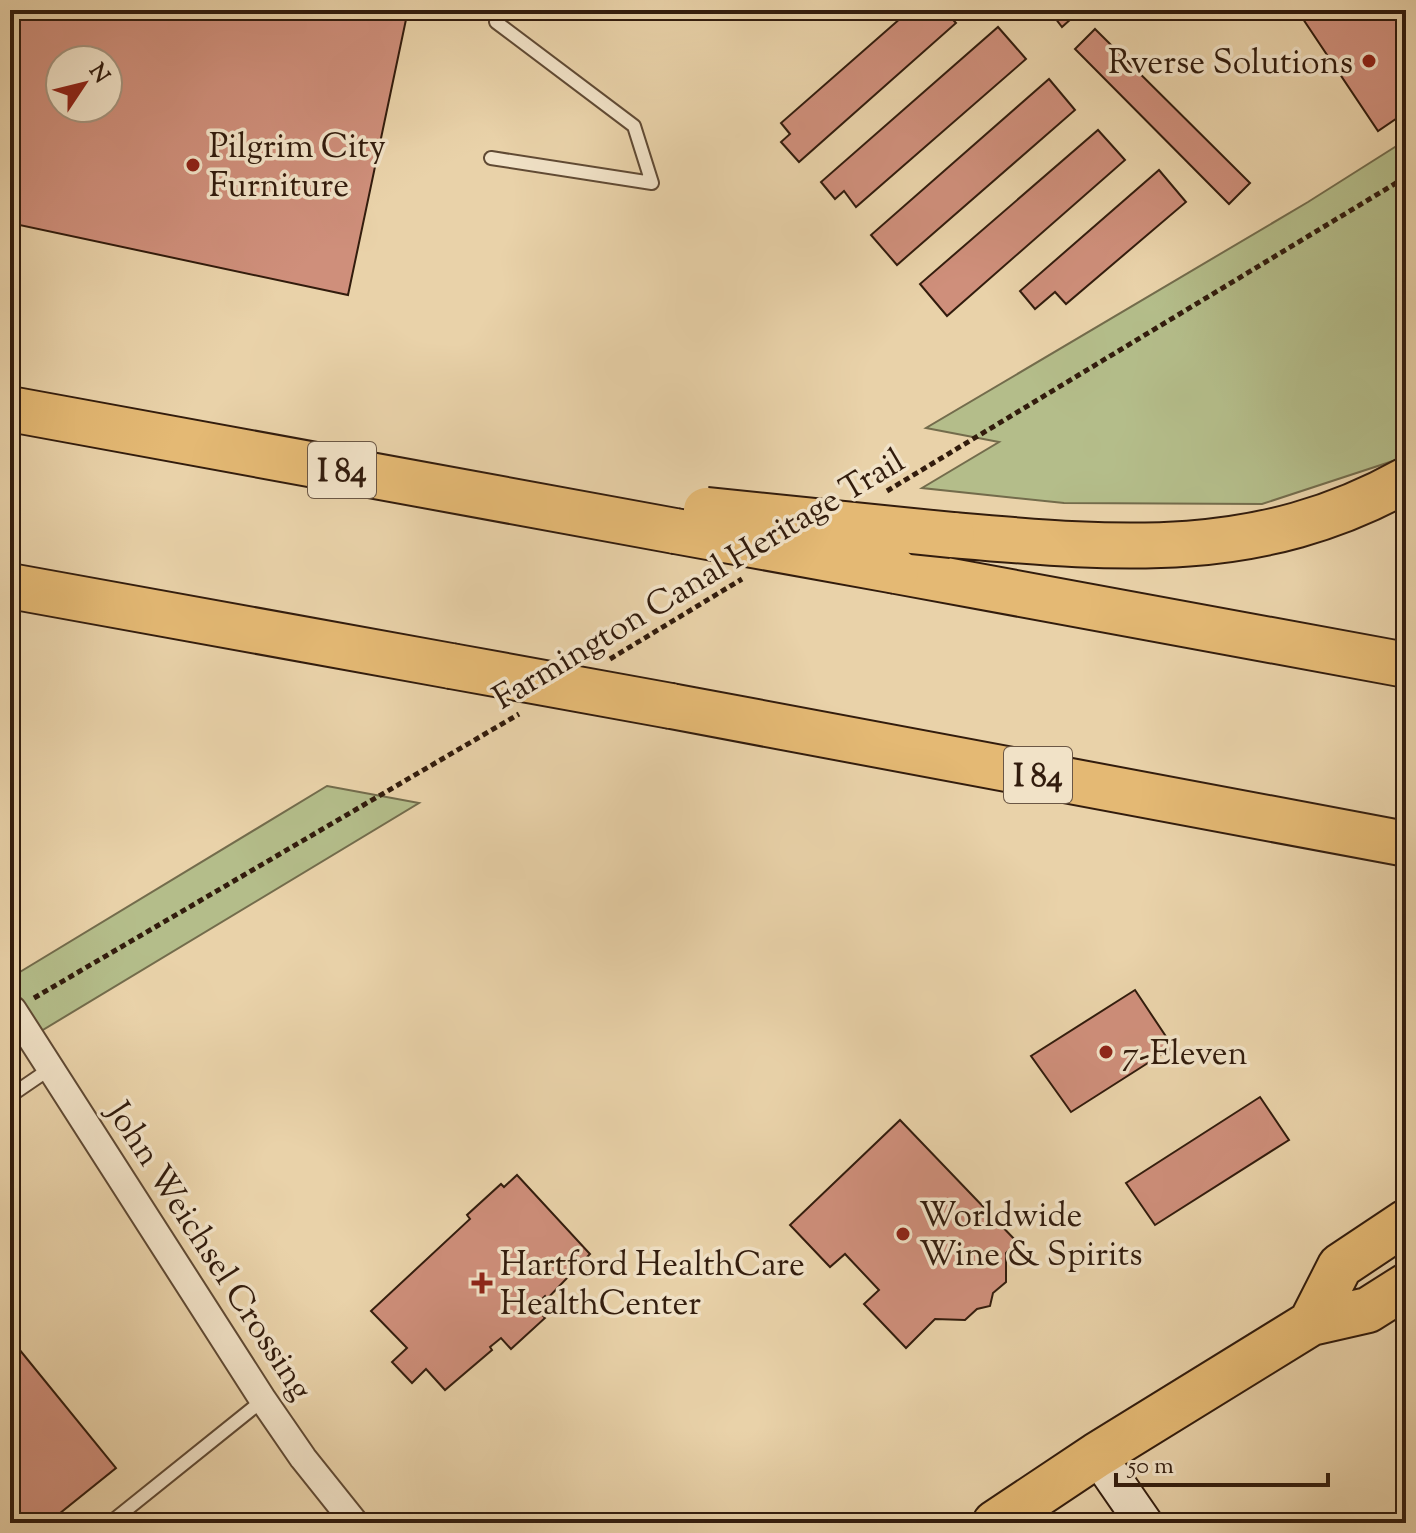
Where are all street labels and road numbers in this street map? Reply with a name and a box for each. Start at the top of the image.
street label: Farmington Canal Heritage Trail [485,438,915,724]
road number: I 84 [308,442,376,498]
road number: I 84 [1004,747,1072,803]
street label: John Weichsel Crossing [92,1091,323,1411]

